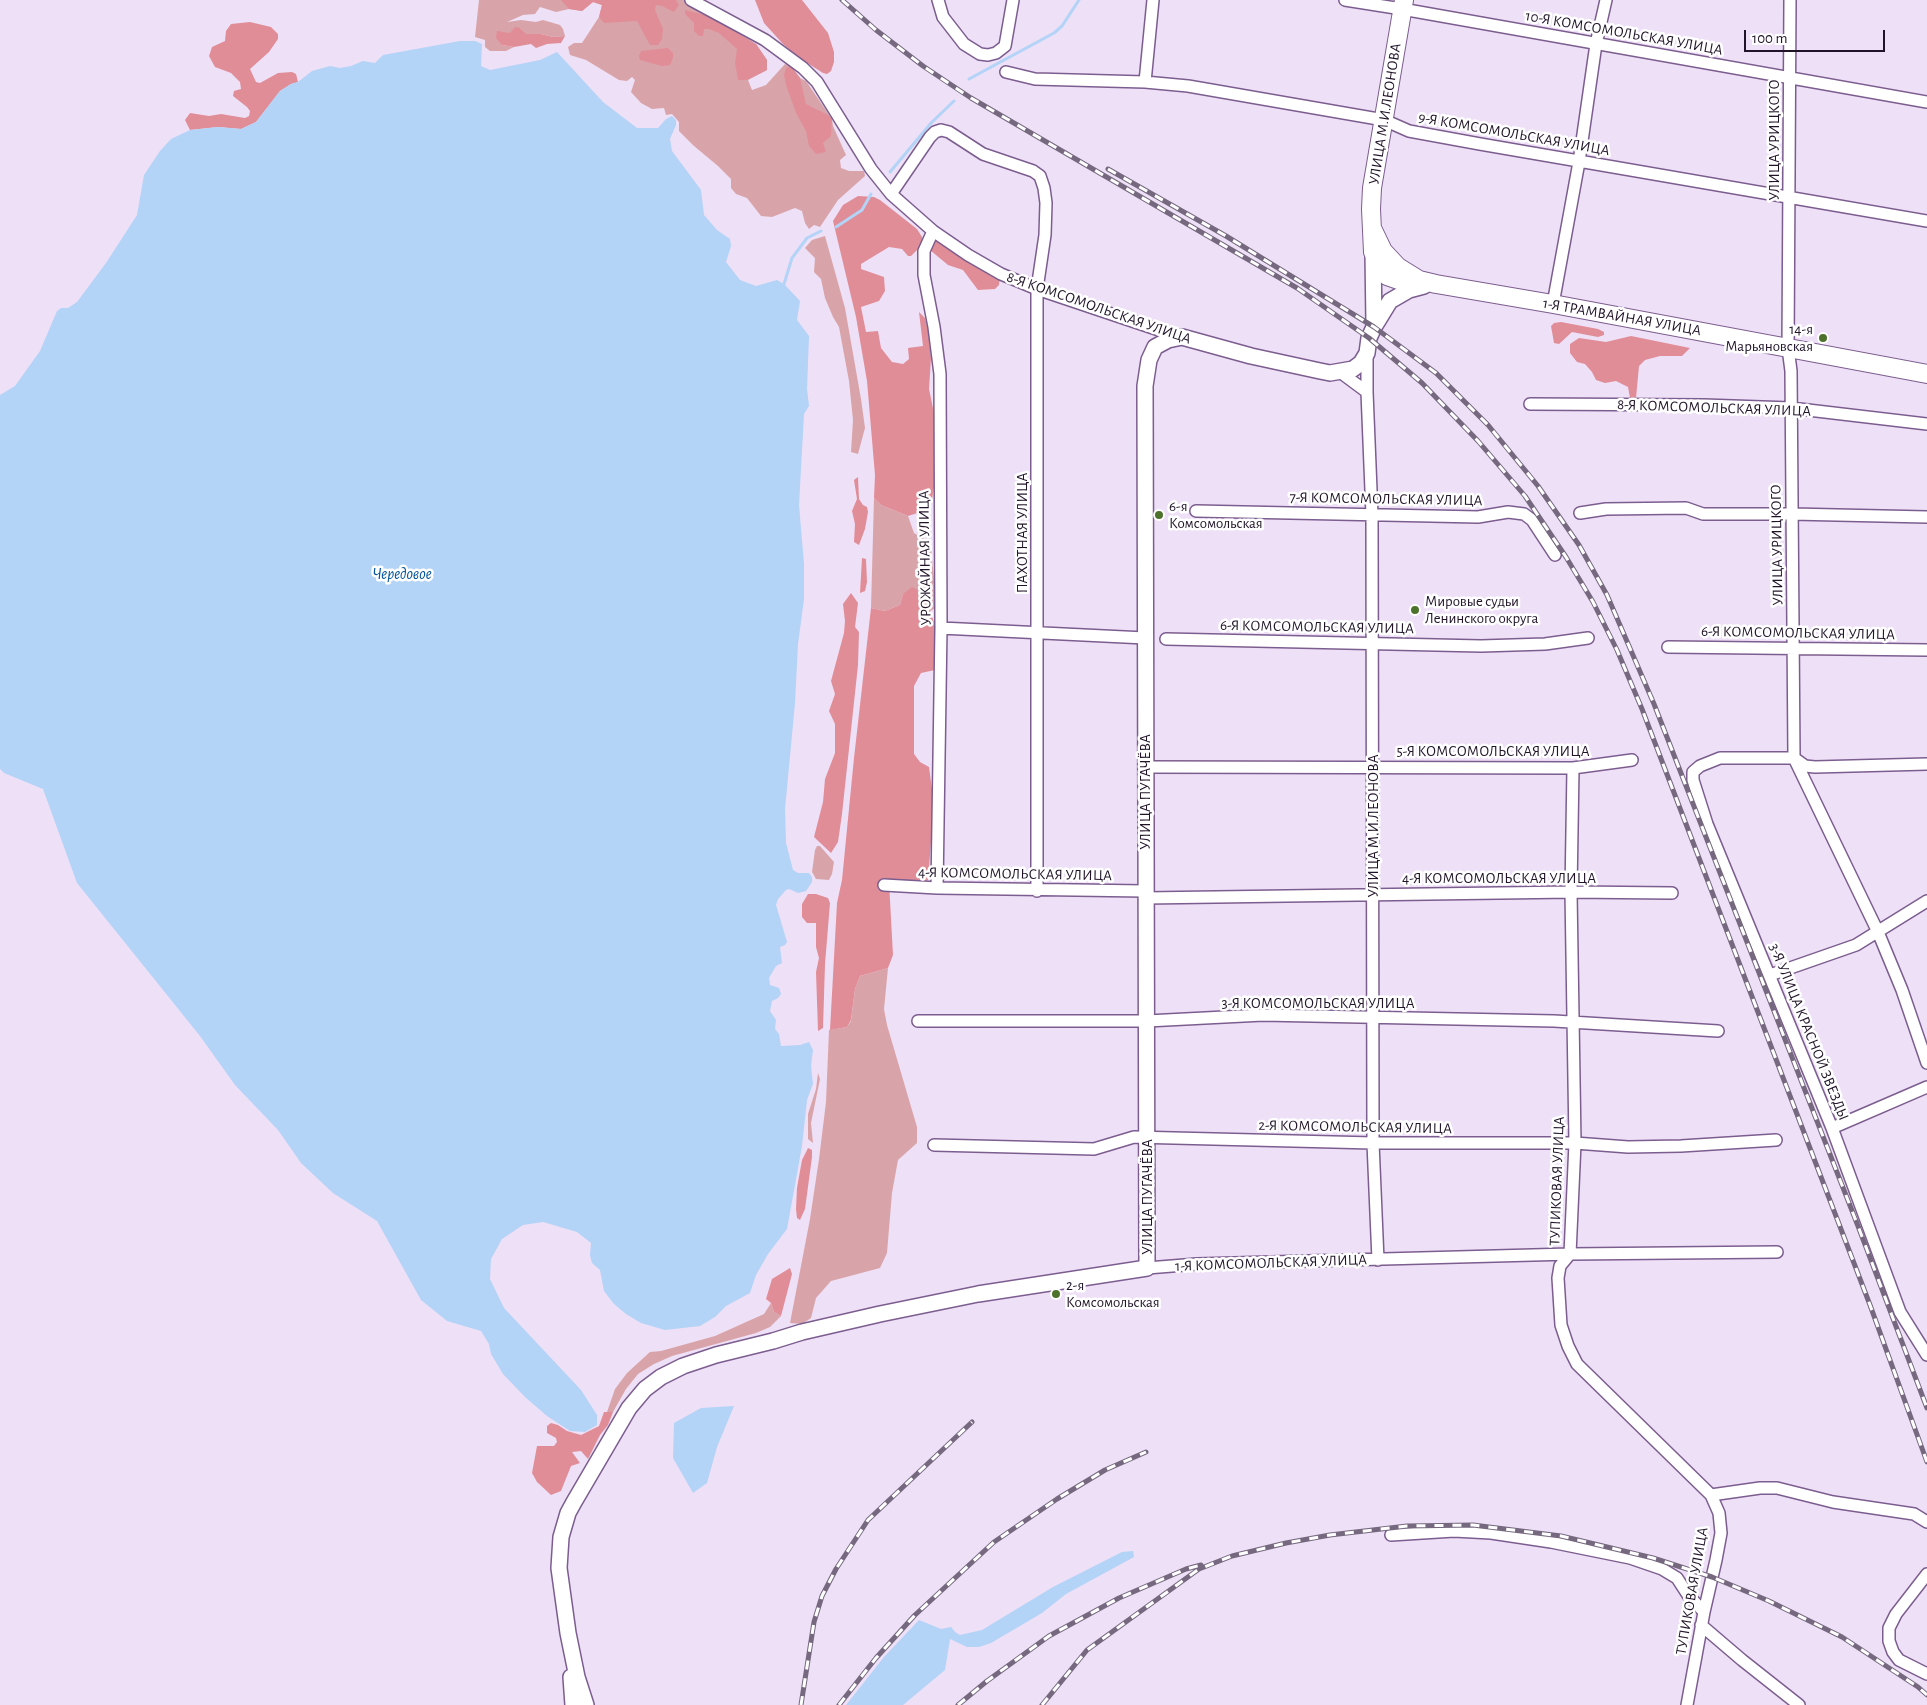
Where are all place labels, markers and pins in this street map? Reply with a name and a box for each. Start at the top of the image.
place label: 14-я Марьяновская [1725,320,1813,355]
marker: 14-я Марьяновская [1817,332,1829,344]
place label: 6-я Комсомольская [1169,497,1263,532]
marker: 6-я Комсомольская [1153,509,1165,521]
place label: Мировые судьи Ленинского округа [1425,592,1538,627]
marker: Мировые судьи Ленинского округа [1409,604,1421,616]
place label: 2-я Комсомольская [1066,1276,1160,1311]
marker: 2-я Комсомольская [1050,1288,1062,1300]

